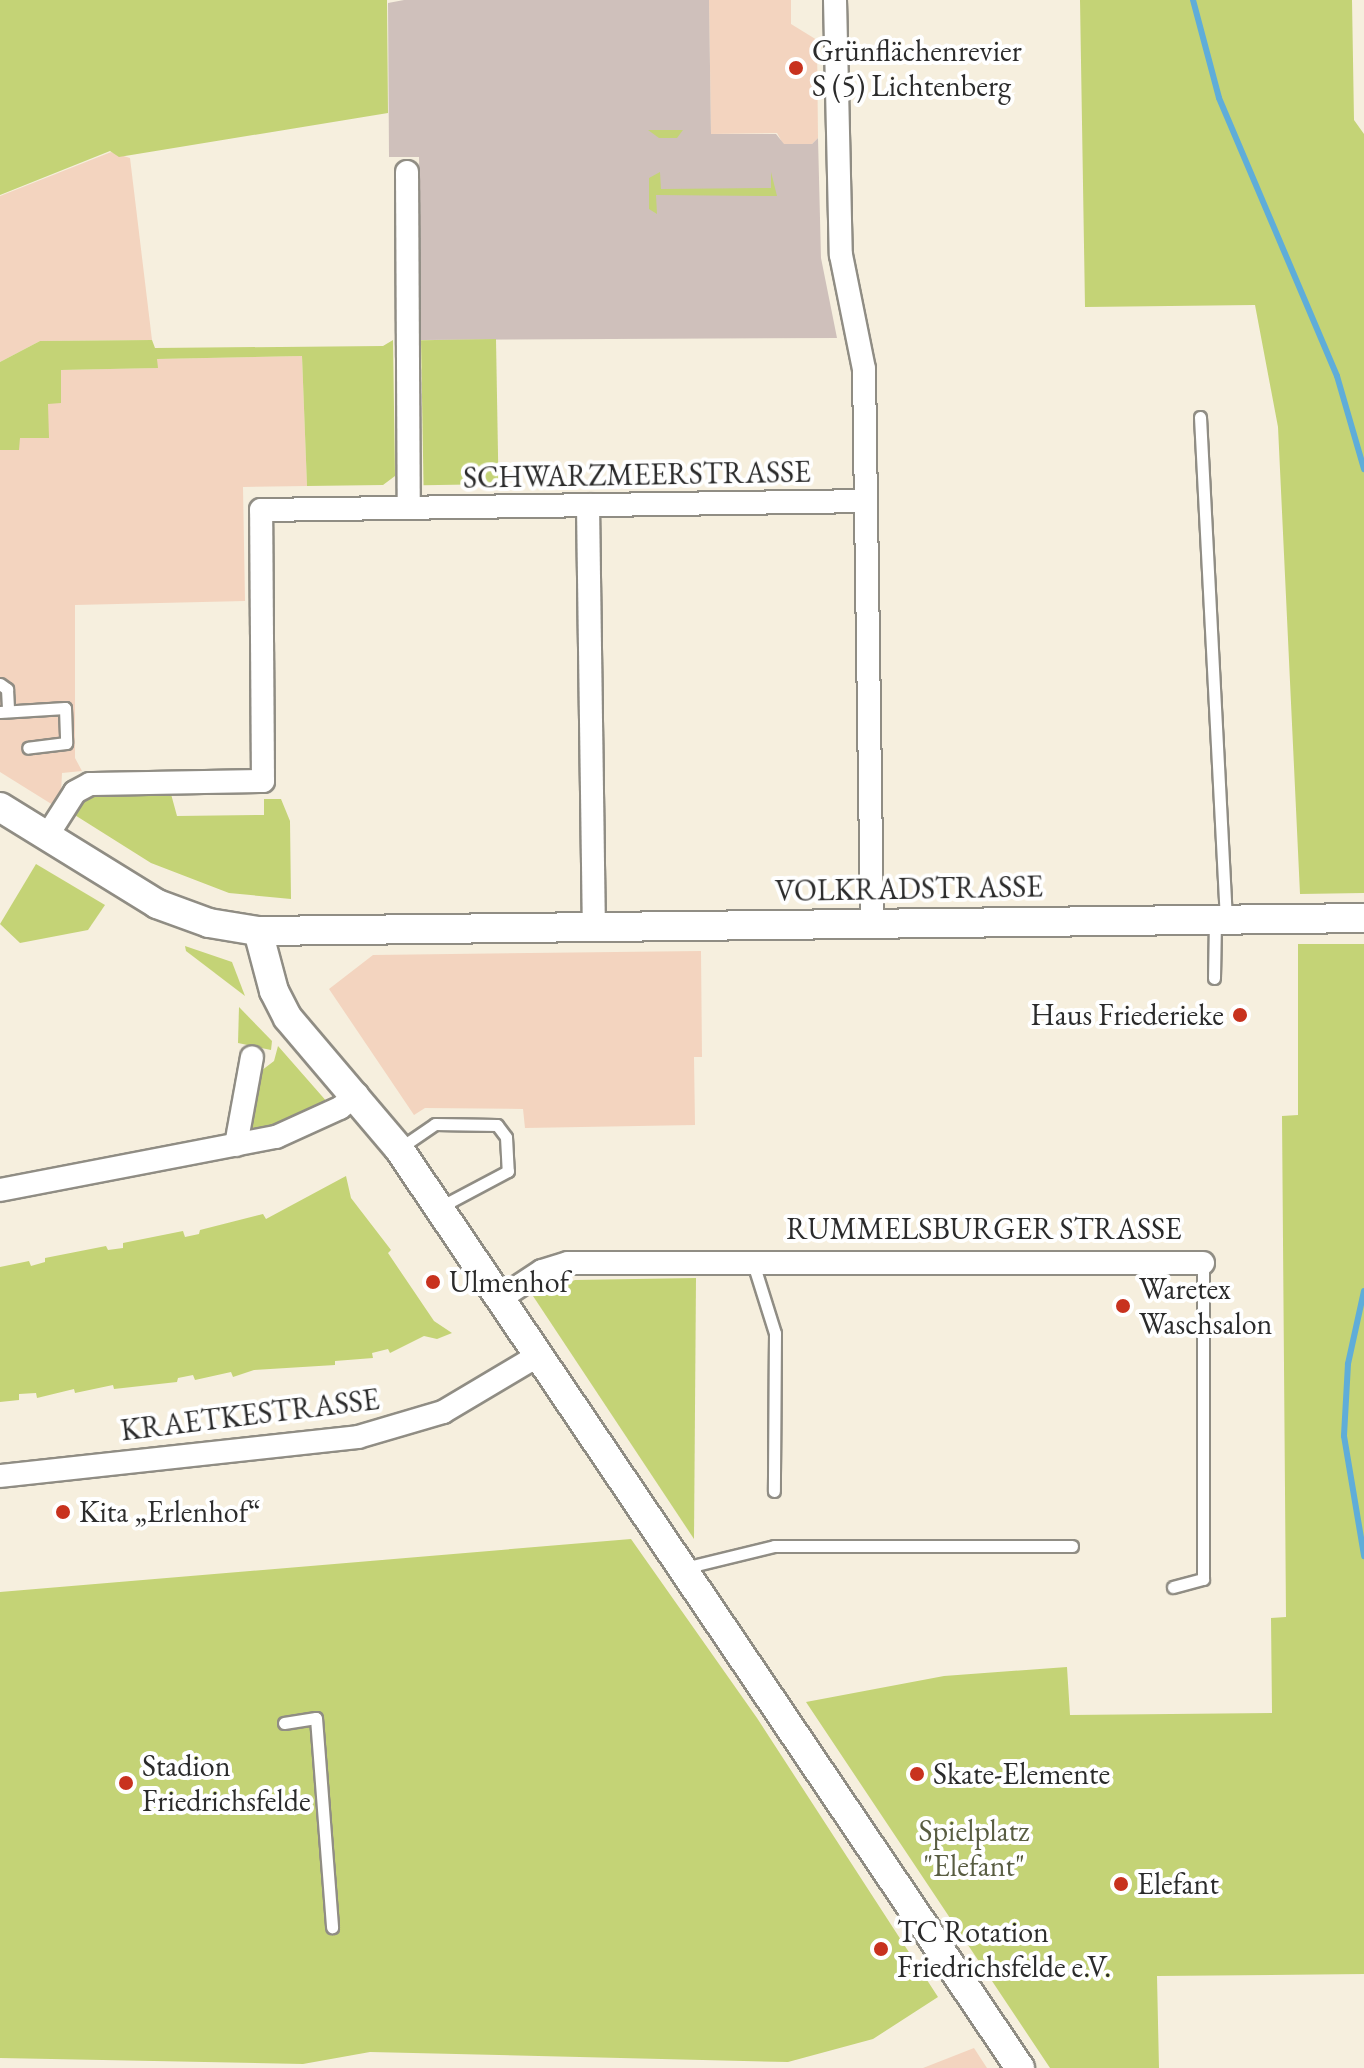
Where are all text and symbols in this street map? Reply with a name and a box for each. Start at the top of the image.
place label: Grünflächenrevier S (5) Lichtenberg [812,33,1022,104]
marker: Grünflächenrevier S (5) Lichtenberg [787,59,805,77]
street label: SCHWARZMEERSTRASSE [463,454,811,496]
street label: VOLKRADSTRASSE [775,869,1043,909]
place label: Haus Friederieke [1030,997,1224,1033]
marker: Haus Friederieke [1231,1006,1249,1024]
street label: RUMMELSBURGER STRASSE [786,1211,1182,1247]
place label: Ulmenhof [449,1264,569,1300]
place label: Waretex Waschsalon [1139,1271,1272,1342]
marker: Ulmenhof [424,1273,442,1291]
marker: Waretex Waschsalon [1114,1297,1132,1315]
street label: KRAETKESTRASSE [119,1381,381,1449]
place label: Kita „Erlenhof“ [79,1494,261,1530]
marker: Kita „Erlenhof“ [54,1503,72,1521]
place label: Stadion Friedrichsfelde [142,1748,311,1818]
place label: Skate-Elemente [933,1756,1110,1792]
marker: Skate-Elemente [908,1765,926,1783]
marker: Stadion Friedrichsfelde [117,1774,135,1792]
park label: Spielplatz "Elefant" [919,1813,1029,1884]
place label: Elefant [1137,1866,1219,1902]
marker: Elefant [1112,1875,1130,1893]
place label: TC Rotation Friedrichsfelde e.V. [897,1914,1111,1984]
marker: TC Rotation Friedrichsfelde e.V. [872,1940,890,1958]

